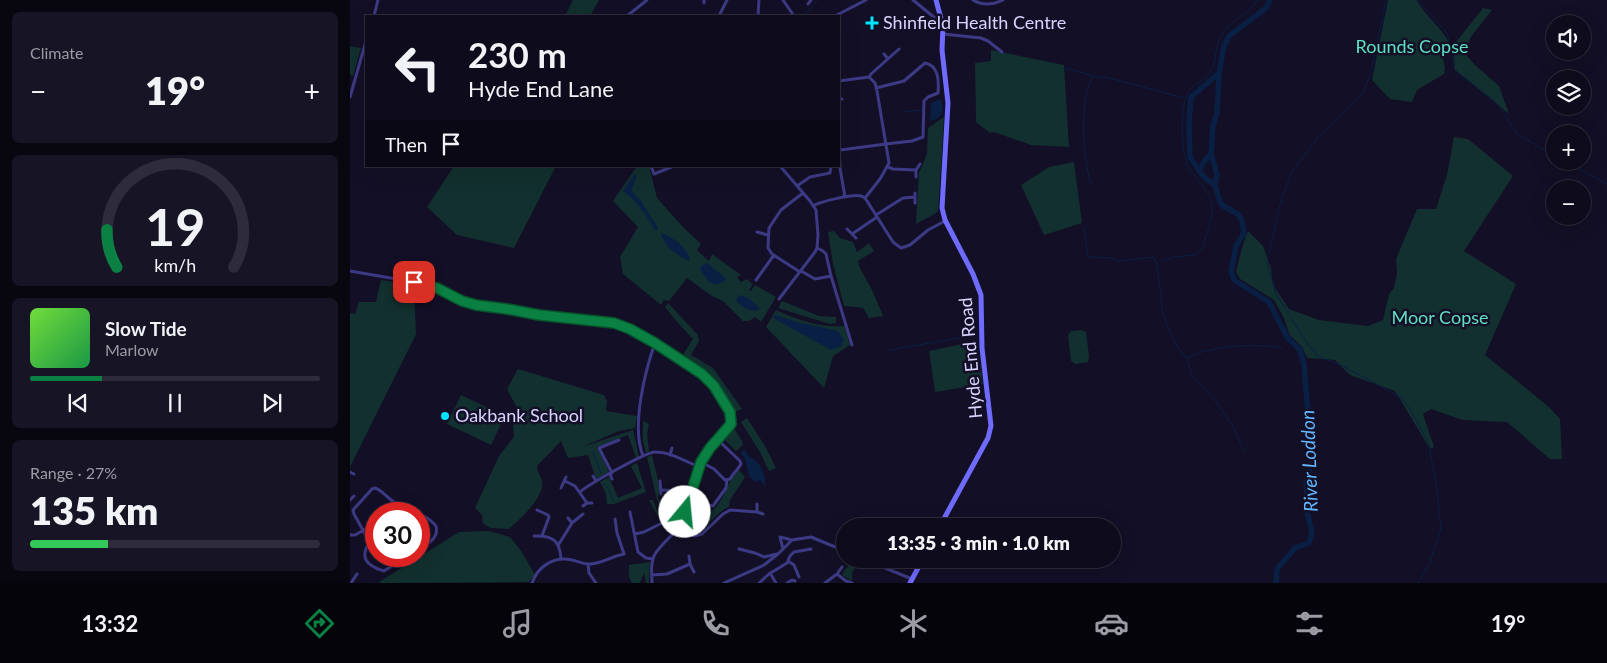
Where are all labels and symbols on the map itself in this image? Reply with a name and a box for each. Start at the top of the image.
place label: Shinfield Health Centre [883,11,1066,33]
marker: Shinfield Health Centre [865,16,879,30]
park label: Rounds Copse [1356,35,1468,57]
pin [393,261,435,303]
street label: Hyde End Road [954,297,986,420]
park label: Moor Copse [1391,306,1489,328]
place label: Oakbank School [455,404,583,426]
marker: Oakbank School [439,410,451,422]
water label: River Loddon [1295,410,1322,512]
position arrow [658,485,710,537]
speed limit sign: 30 [365,502,430,567]

